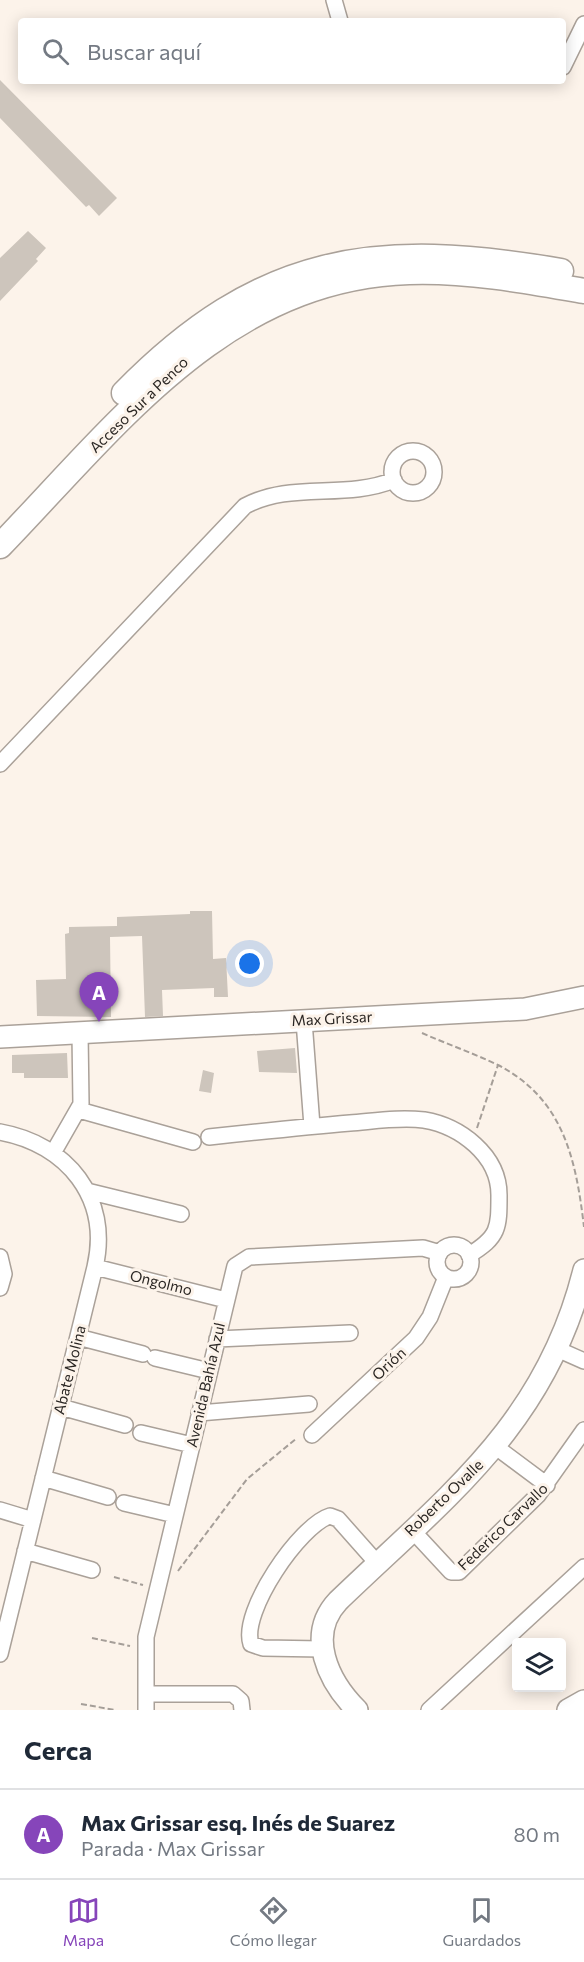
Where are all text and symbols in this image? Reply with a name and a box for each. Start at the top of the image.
search box [18,18,566,84]
icon: search [39,35,72,68]
text: Buscar aquí [87,38,201,65]
street label: Acceso Sur a Penco [85,353,191,456]
your location [235,949,264,978]
pin: A [80,972,118,1022]
street label: Max Grissar [291,1007,373,1029]
street label: Ongolmo [128,1266,194,1298]
street label: Avenida Bahía Azul [182,1321,228,1449]
street label: Abate Molina [49,1323,89,1416]
street label: Orión [368,1343,409,1383]
street label: Roberto Ovalle [400,1455,486,1539]
street label: Federico Carvallo [454,1479,551,1574]
map controls [512,1638,566,1692]
button: layers [512,1638,566,1692]
text: Cerca [24,1734,92,1765]
text: Max Grissar esq. Inés de Suarez [81,1809,395,1836]
text: A [36,1822,51,1846]
text: 80 m [514,1822,560,1846]
text: Parada · Max Grissar [81,1836,265,1860]
tab: Mapa [63,1894,104,1949]
tab: Cómo llegar [230,1894,317,1949]
tab: Guardados [442,1894,521,1949]

